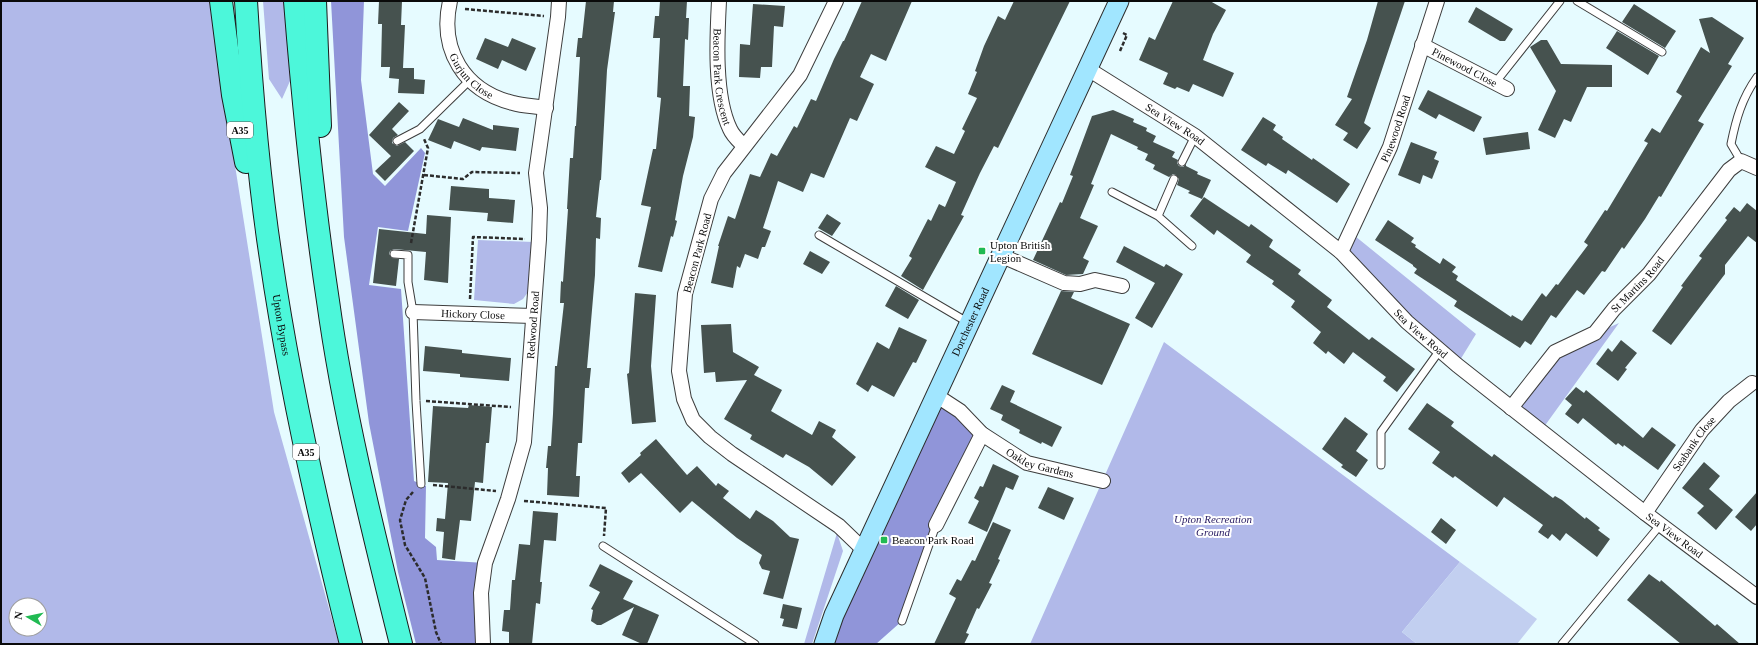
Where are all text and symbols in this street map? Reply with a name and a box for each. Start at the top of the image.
street label: Beacon Park Crescent [711,28,734,127]
street label: Pinewood Close [1430,45,1499,89]
street label: Gurjun Close [447,51,495,101]
street label: Pinewood Road [1378,93,1412,164]
street label: Sea View Road [1143,101,1207,148]
road number: A35 [227,122,253,138]
street label: Beacon Park Road [681,211,714,294]
place label: Upton British Legion [990,239,1051,264]
marker: Upton British Legion [977,246,987,256]
street label: St Martins Road [1608,254,1667,315]
street label: Dorchester Road [949,285,991,358]
street label: Redwood Road [524,290,541,359]
street label: Upton Bypass [270,293,293,357]
street label: Sea View Road [1392,306,1451,361]
street label: Hickory Close [441,307,505,321]
street label: Seabank Close [1670,413,1718,473]
road number: A35 [293,444,319,460]
street label: Oakley Gardens [1004,445,1075,480]
street label: Sea View Road [1644,510,1706,561]
park label: Upton Recreation Ground [1174,513,1253,538]
place label: Beacon Park Road [892,534,974,546]
marker: Beacon Park Road [879,535,889,545]
north arrow [8,597,48,637]
text: N [12,611,25,620]

